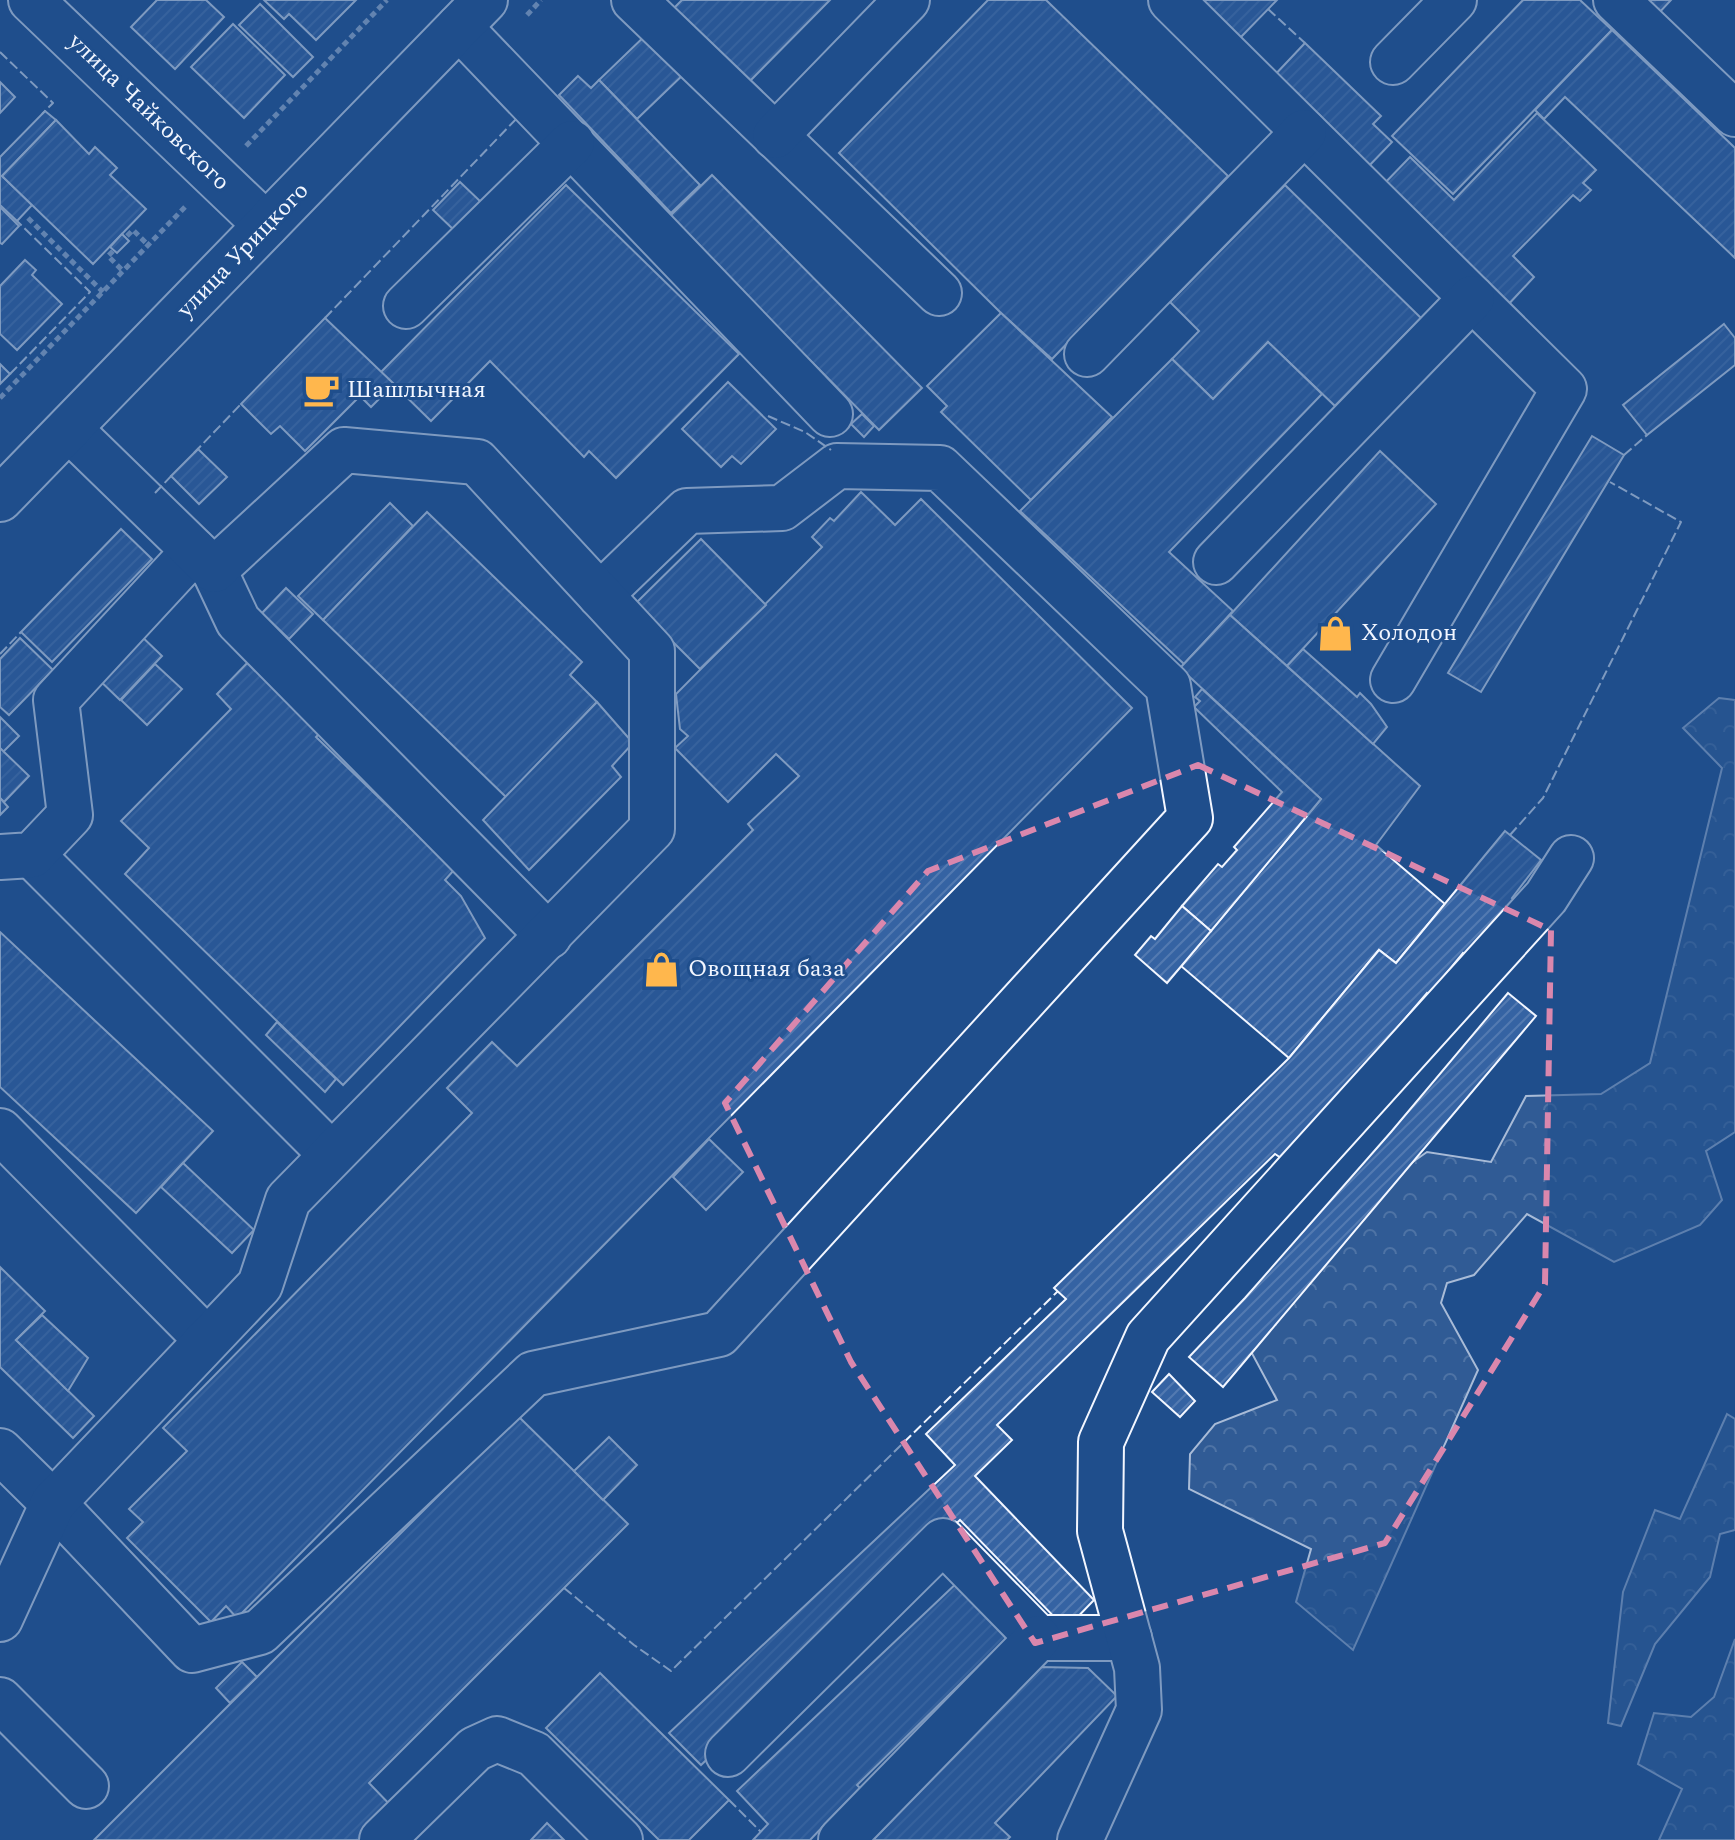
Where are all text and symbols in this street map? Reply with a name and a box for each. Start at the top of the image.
street label: улица Чайковского [59,24,238,199]
street label: улица Урицкого [168,174,318,327]
cafe icon: Шашлычная [302,371,340,409]
place label: Шашлычная [347,372,486,408]
shop icon: Холодон [1316,614,1354,652]
place label: Холодон [1361,615,1457,651]
shop icon: Овощная база [643,950,681,988]
place label: Овощная база [688,951,845,987]

